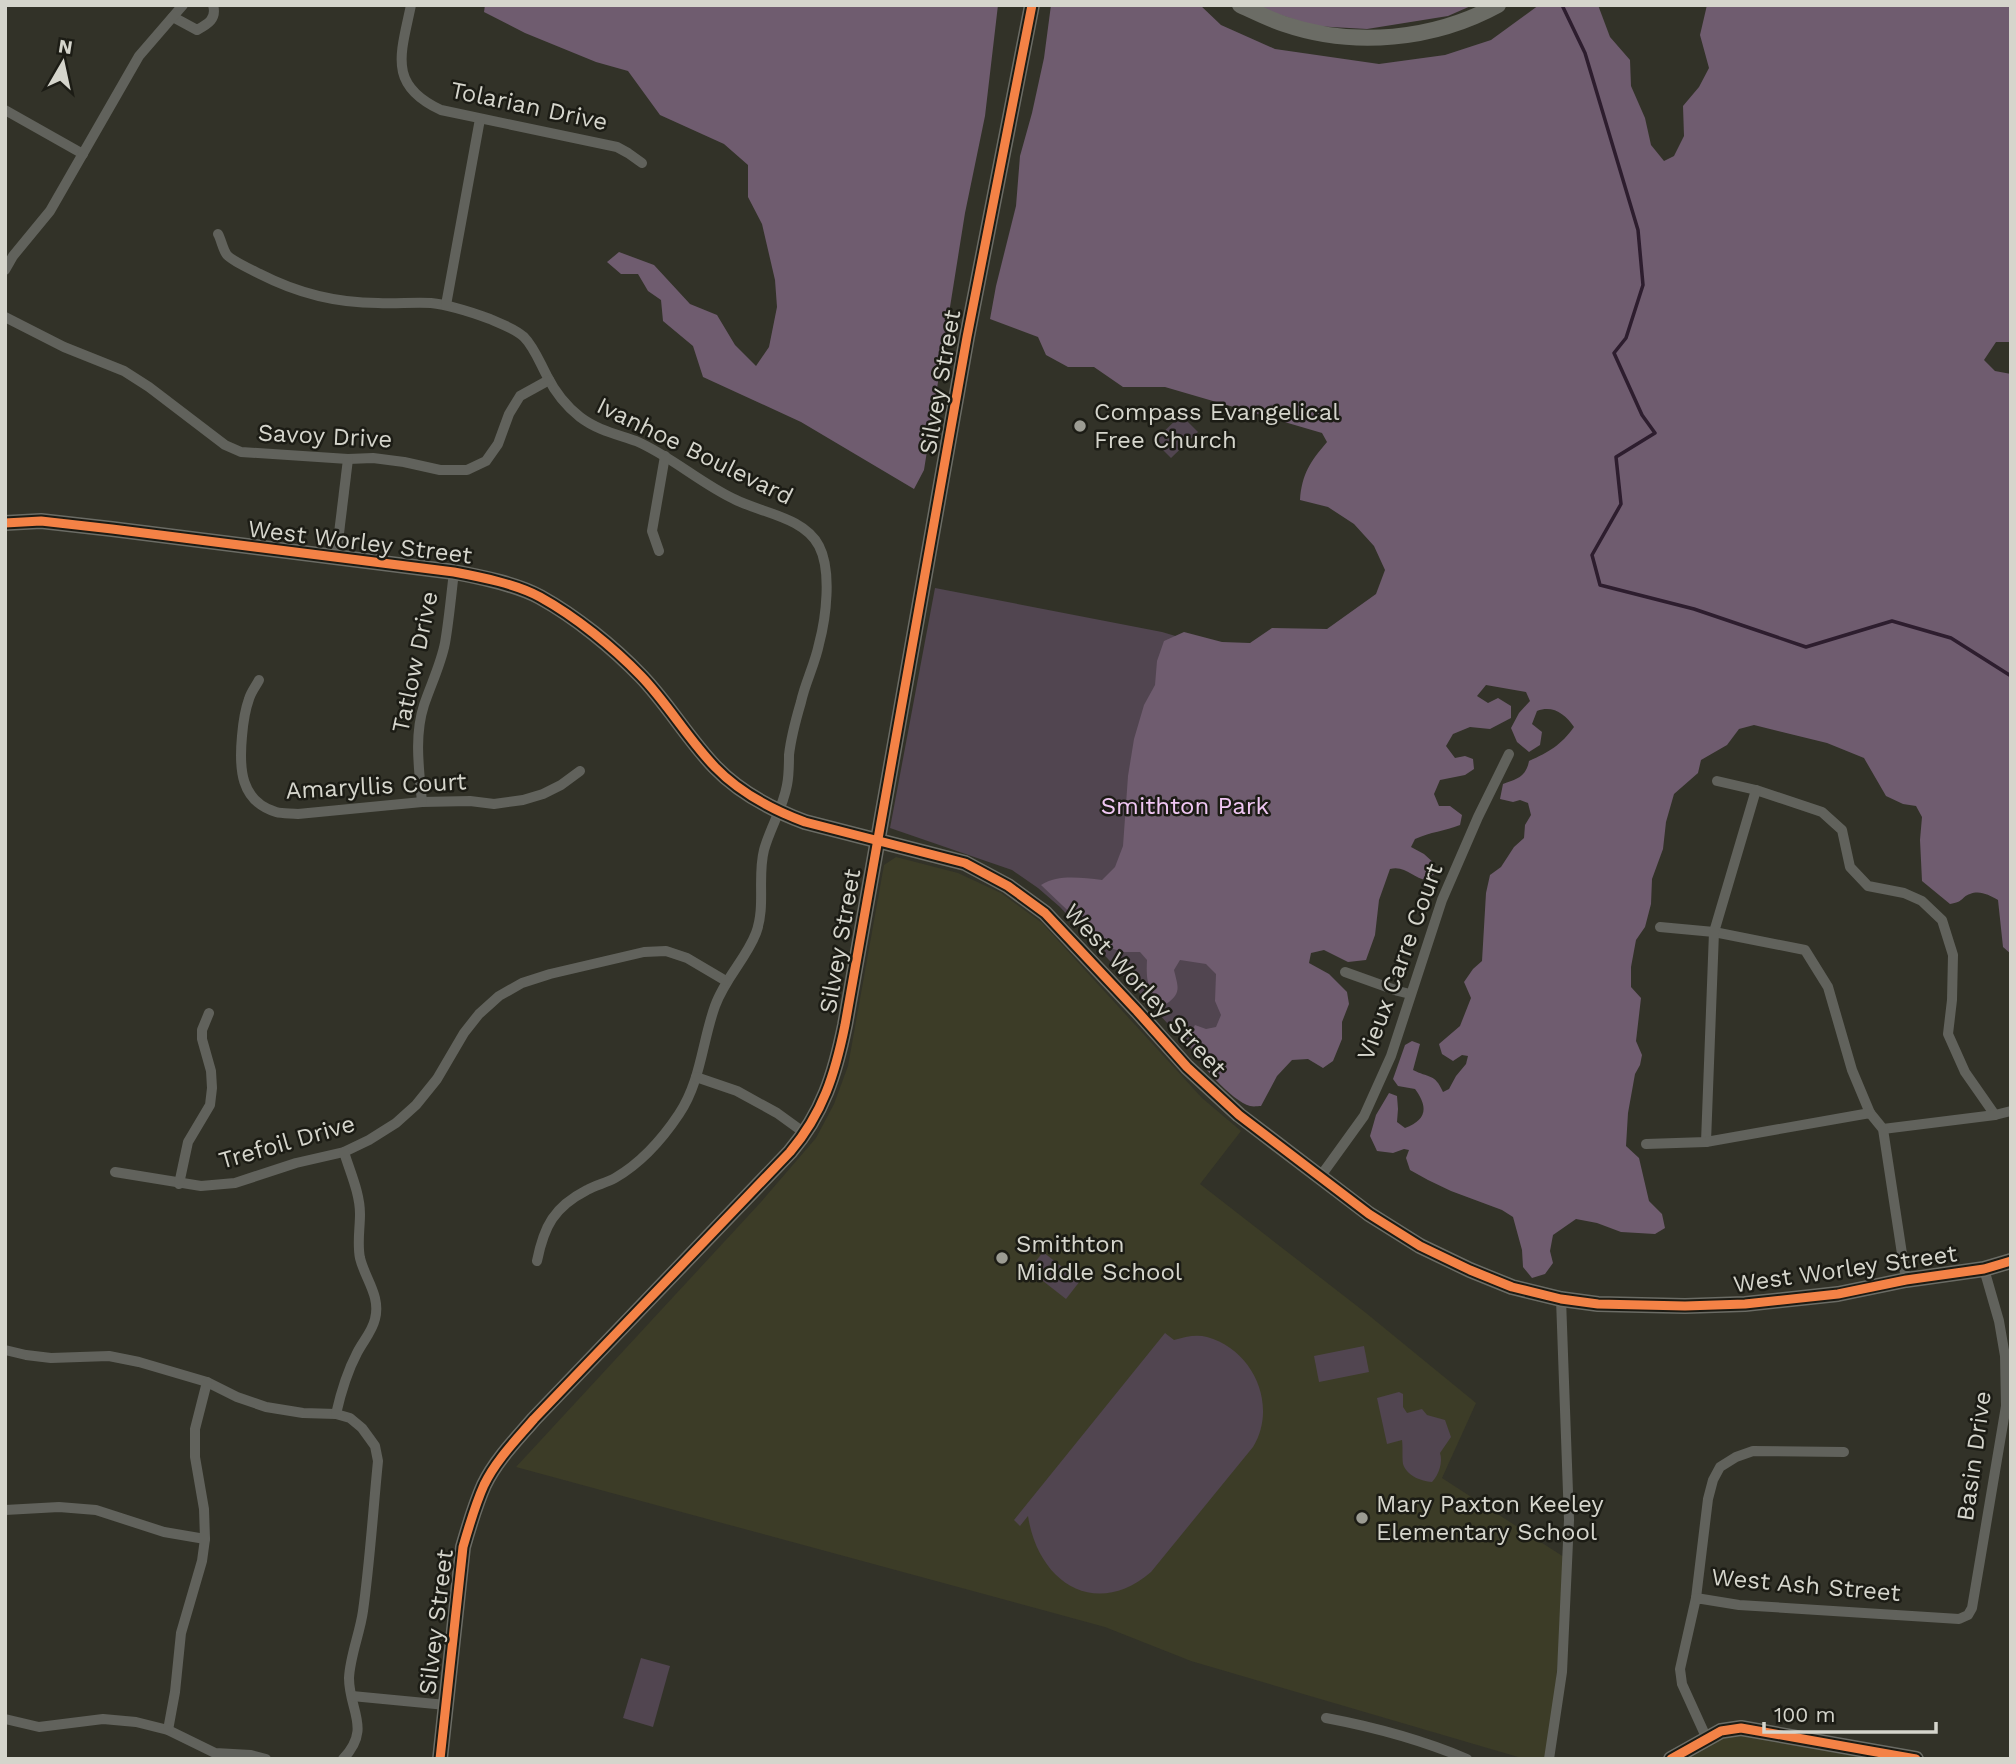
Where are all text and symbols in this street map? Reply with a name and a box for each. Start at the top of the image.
north arrow [28,28,98,98]
text: N [57,34,74,59]
street label: Tolarian Drive [448,76,610,136]
street label: Silvey Street [913,307,967,457]
street label: Ivanhoe Boulevard [592,391,798,511]
place label: Compass Evangelical Free Church [1094,398,1340,454]
street label: Savoy Drive [257,418,393,454]
marker: Compass Evangelical Free Church [1072,418,1088,434]
street label: West Worley Street [246,514,474,570]
street label: Tatlow Drive [386,589,444,735]
street label: Amaryllis Court [285,767,467,805]
park label: Smithton Park [1101,792,1270,820]
street label: Vieux Carre Court [1351,860,1449,1064]
street label: Silvey Street [813,866,867,1016]
street label: West Worley Street [1058,898,1232,1082]
street label: Trefoil Drive [216,1109,358,1175]
place label: Smithton Middle School [1016,1230,1183,1286]
street label: West Worley Street [1731,1239,1959,1299]
marker: Smithton Middle School [994,1250,1010,1266]
street label: Basin Drive [1951,1389,1997,1523]
place label: Mary Paxton Keeley Elementary School [1376,1490,1604,1546]
marker: Mary Paxton Keeley Elementary School [1354,1510,1370,1526]
street label: Silvey Street [413,1548,459,1696]
street label: West Ash Street [1710,1563,1902,1607]
scale bar [1764,1690,1936,1734]
text: 100 m [1774,1702,1836,1727]

